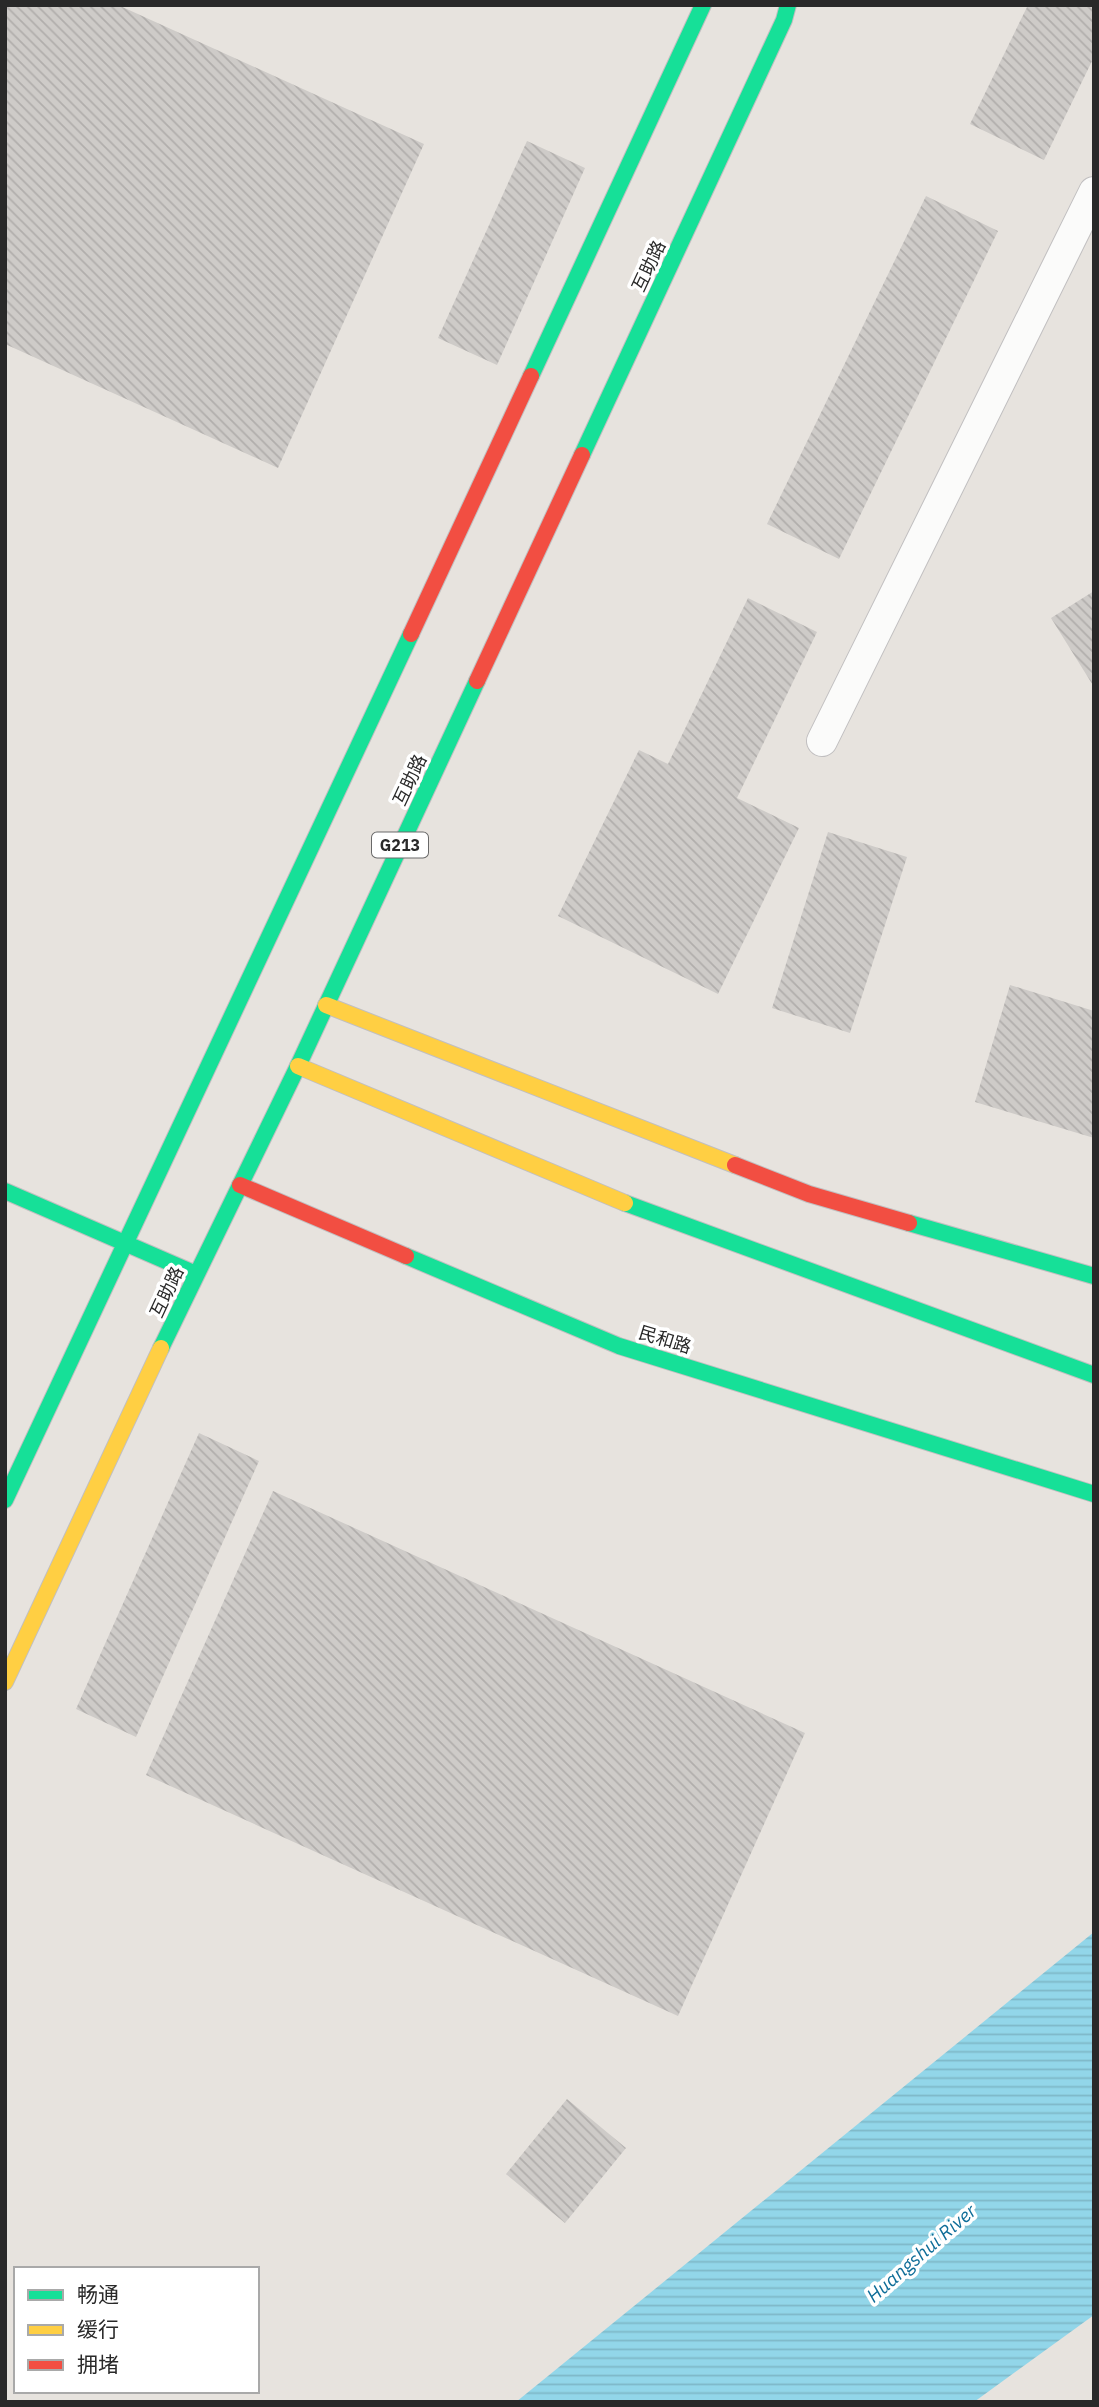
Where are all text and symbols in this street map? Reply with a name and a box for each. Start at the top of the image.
street label: 互助路 [627,236,670,295]
street label: 互助路 [388,750,431,809]
road number: G213 [372,832,428,858]
street label: 互助路 [145,1262,188,1321]
street label: 民和路 [636,1321,694,1358]
water label: Huangshui River [861,2198,982,2307]
legend [14,2267,259,2393]
text: 畅通 [77,2280,119,2308]
text: 缓行 [77,2315,119,2343]
text: 拥堵 [77,2350,119,2378]

